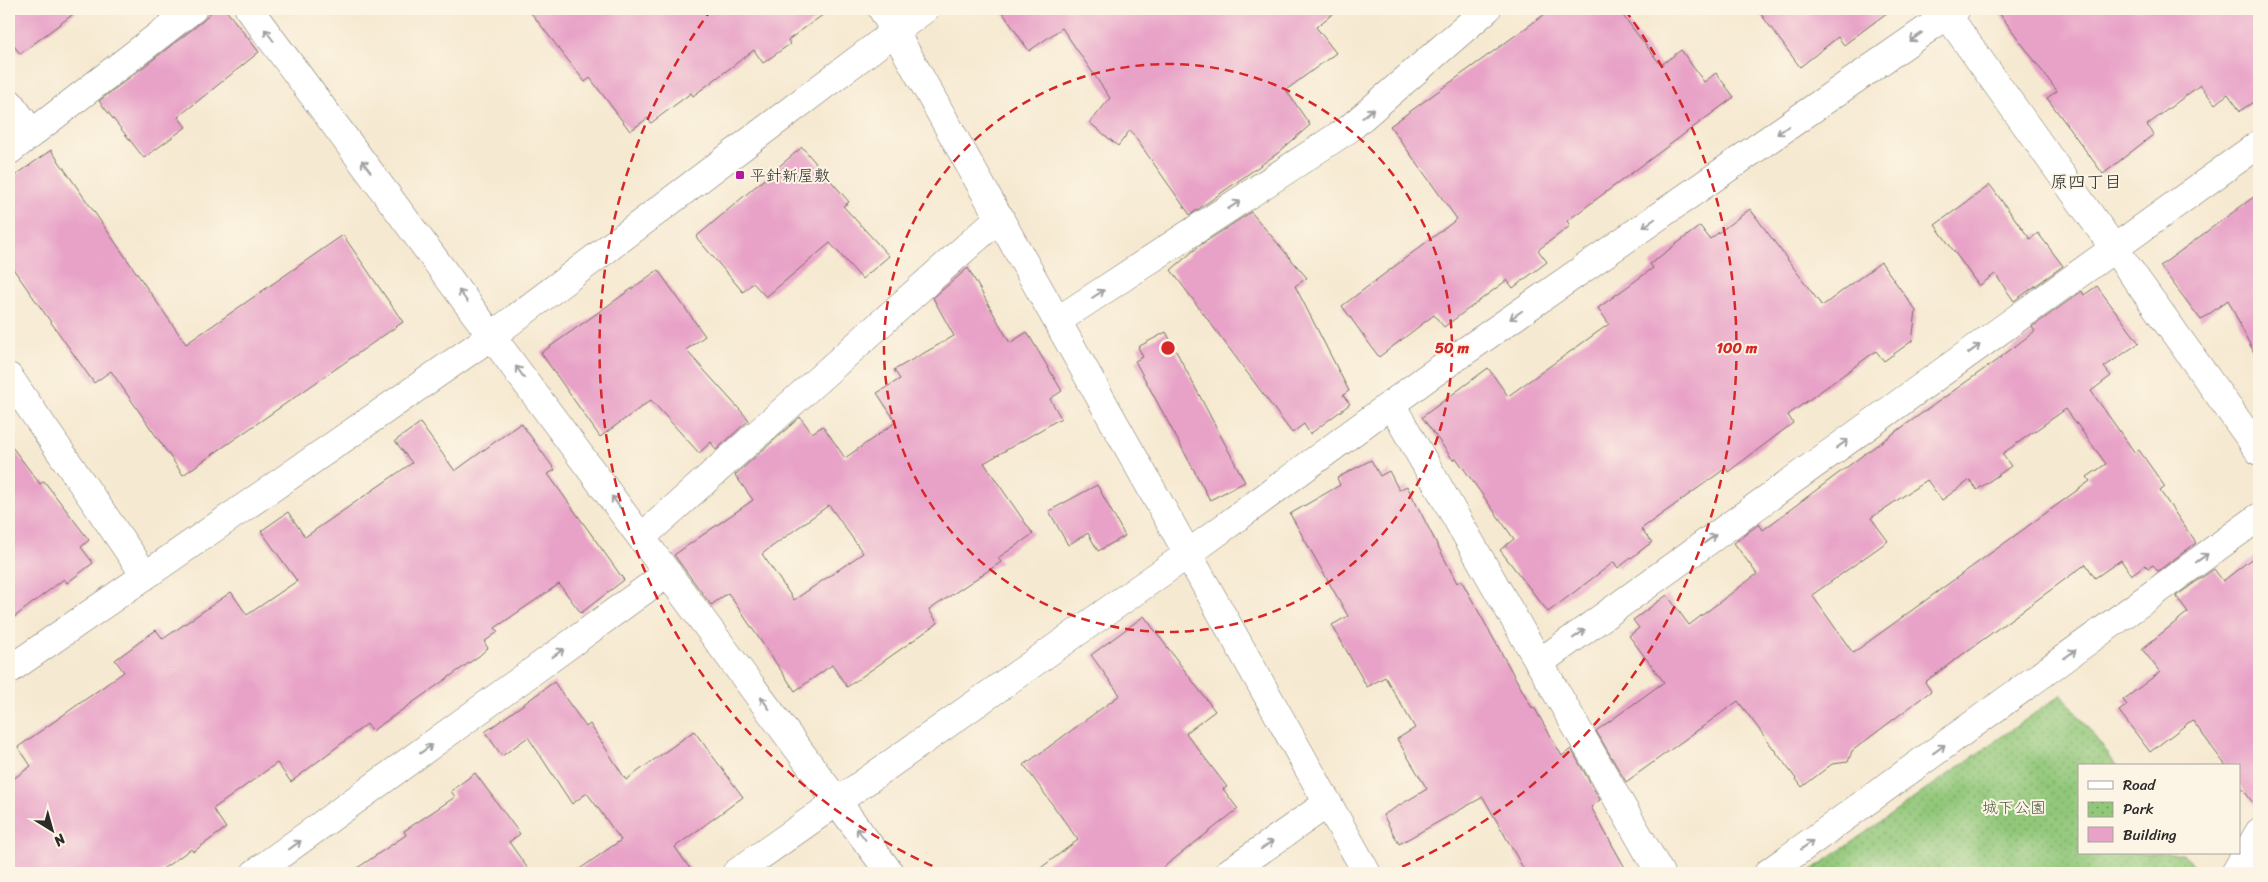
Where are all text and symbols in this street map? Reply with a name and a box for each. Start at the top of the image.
one-way arrow [263,29,274,42]
one-way arrow [1909,32,1923,42]
one-way arrow [1361,107,1374,118]
one-way arrow [1776,125,1790,135]
one-way arrow [361,159,371,173]
place label: 平針新屋敷 [750,161,830,190]
district label: 原四丁目 [2050,166,2122,198]
marker: 平針新屋敷 [734,169,746,181]
one-way arrow [1226,199,1240,209]
one-way arrow [1642,218,1656,228]
one-way arrow [1091,289,1105,299]
one-way arrow [458,290,469,303]
one-way arrow [1509,310,1523,320]
text: 50 m [1435,335,1470,361]
text: 100 m [1717,335,1758,361]
centre of rings [1159,339,1177,357]
one-way arrow [1967,344,1981,354]
one-way arrow [515,365,525,379]
one-way arrow [1835,439,1849,449]
one-way arrow [611,495,621,509]
one-way arrow [1703,534,1717,544]
one-way arrow [2195,553,2209,563]
one-way arrow [1571,629,1585,639]
one-way arrow [551,648,564,659]
one-way arrow [2063,649,2077,659]
one-way arrow [760,696,770,710]
one-way arrow [419,744,433,754]
one-way arrow [1932,744,1946,754]
legend [2078,764,2240,854]
text: Road [2123,772,2156,798]
park label: 城下公園 [1982,793,2046,822]
text: Park [2123,796,2154,822]
north arrow [28,804,78,854]
text: Building [2123,822,2177,848]
text: N [48,826,72,853]
one-way arrow [856,828,867,841]
one-way arrow [288,839,301,850]
one-way arrow [1800,839,1813,850]
one-way arrow [1260,840,1274,850]

